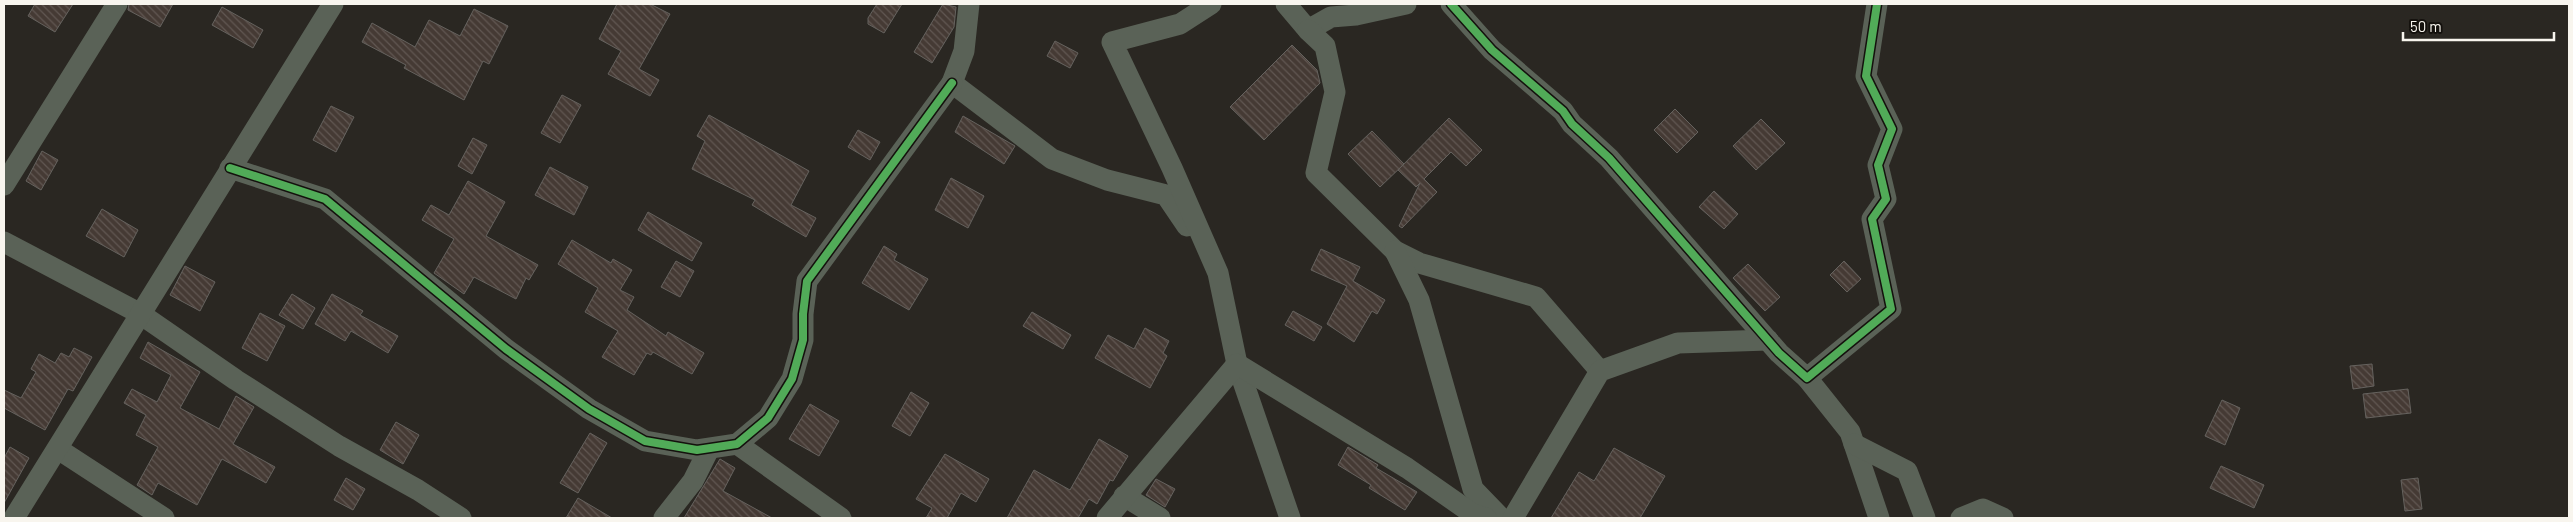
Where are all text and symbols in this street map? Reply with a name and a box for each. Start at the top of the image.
scale bar [2403,10,2554,42]
text: 50 m [2410,17,2442,35]

